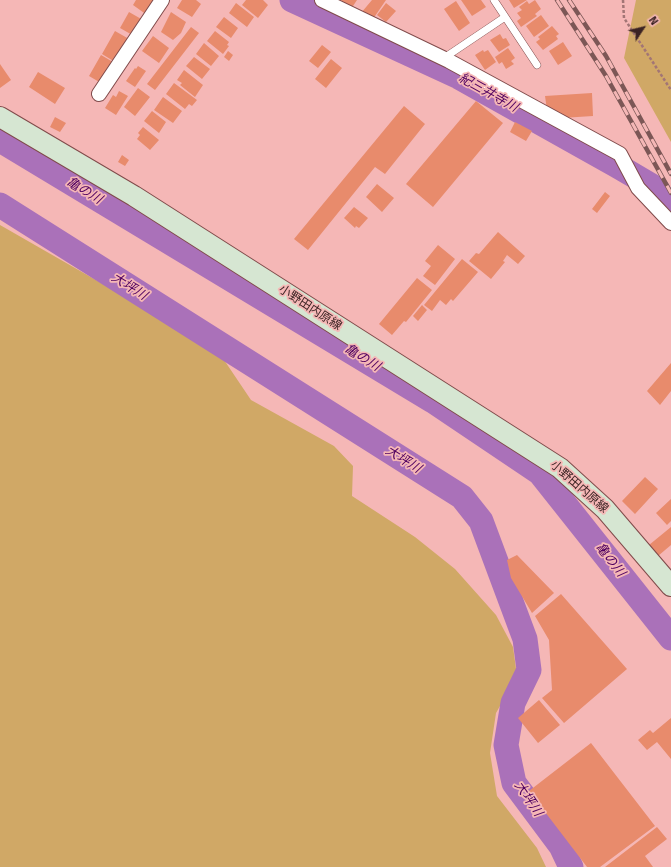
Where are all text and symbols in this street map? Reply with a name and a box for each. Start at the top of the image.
north arrow [623,8,663,48]
text: N [646,14,661,28]
water label: 紀三井寺川 [456,70,520,116]
water label: 亀の川 [63,174,105,208]
water label: 大坪川 [108,270,150,304]
street label: 小野田内原線 [276,282,344,334]
water label: 亀の川 [341,341,383,375]
water label: 大坪川 [382,443,424,477]
street label: 小野田内原線 [547,458,611,516]
water label: 亀の川 [592,540,628,580]
water label: 大坪川 [511,778,545,820]

